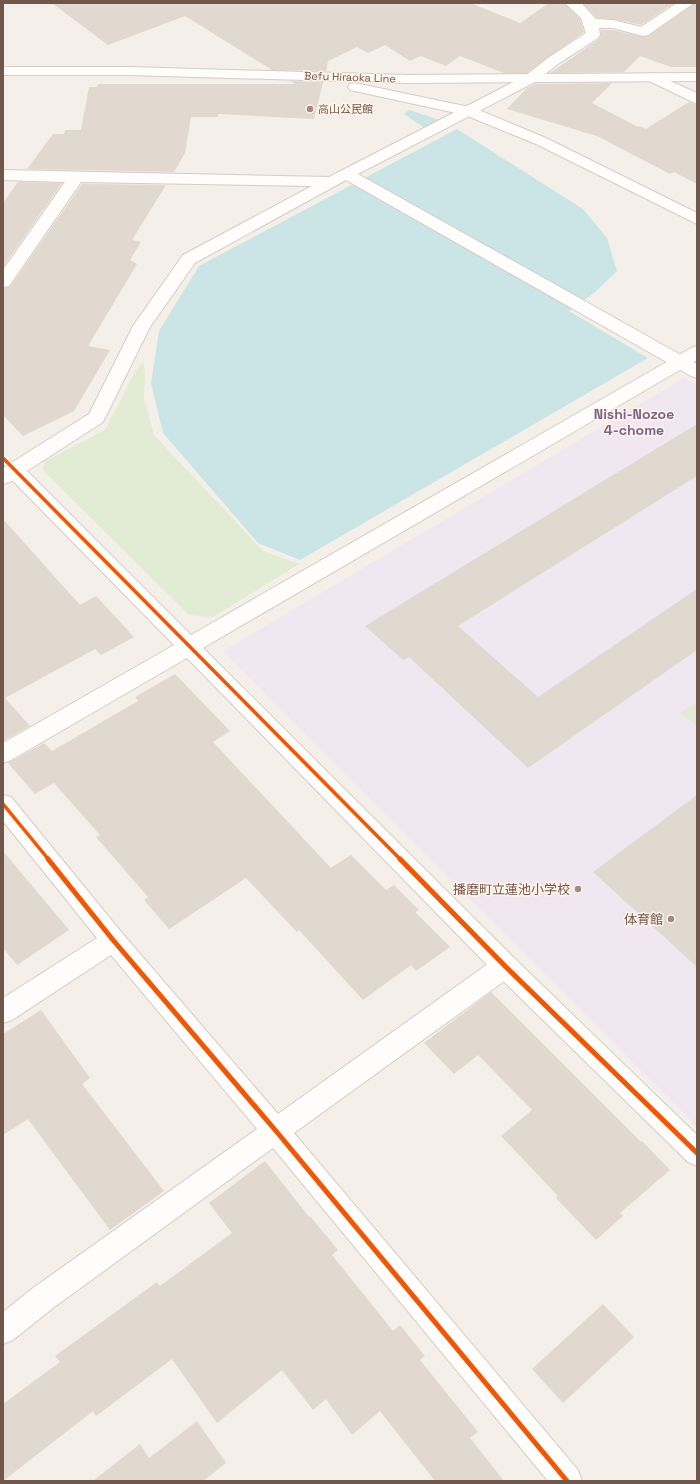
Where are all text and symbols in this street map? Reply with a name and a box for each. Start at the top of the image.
street label: Befu Hiraoka Line [304,68,396,86]
place label: 高山公民館 [318,102,373,116]
marker: 高山公民館 [305,104,315,114]
district label: Nishi-Nozoe 4-chome [594,405,674,439]
place label: 播磨町立蓮池小学校 [453,881,570,898]
marker: 播磨町立蓮池小学校 [573,884,583,894]
place label: 体育館 [624,911,663,928]
marker: 体育館 [666,914,676,924]

